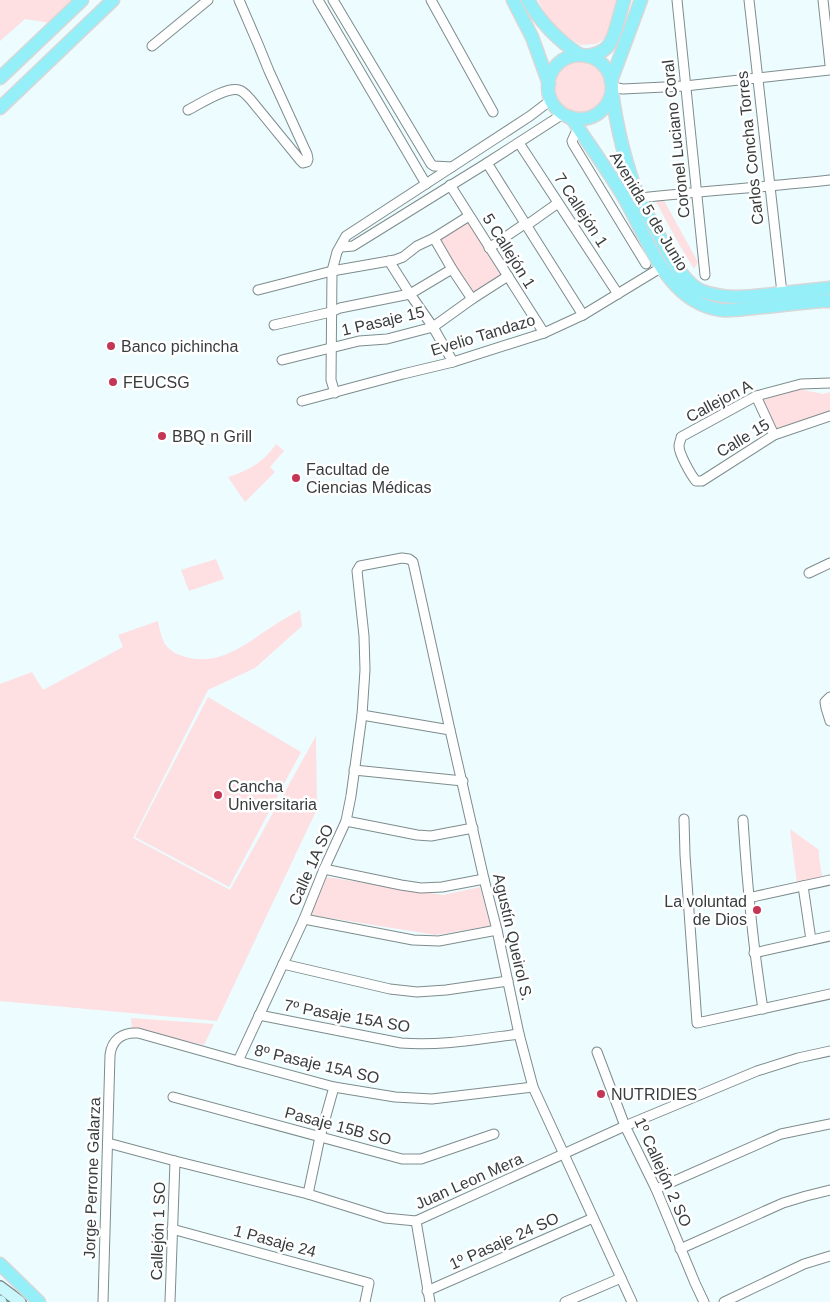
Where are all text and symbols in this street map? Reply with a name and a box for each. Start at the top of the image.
street label: Coronel Luciano Coral [659,59,693,219]
street label: Carlos Concha Torres [733,70,767,226]
street label: Avenida 5 de Junio [607,148,691,274]
street label: 7 Callejón 1 [551,170,611,250]
street label: 5 Callejón 1 [479,211,539,291]
street label: 1 Pasaje 15 [340,303,426,339]
street label: Evelio Tandazo [429,311,537,359]
place label: Banco pichincha [121,338,239,355]
marker: Banco pichincha [105,340,117,352]
place label: FEUCSG [123,374,190,391]
marker: FEUCSG [107,376,119,388]
street label: Callejon A [683,376,755,425]
street label: Calle 15 [713,416,773,460]
place label: BBQ n Grill [172,428,252,445]
marker: BBQ n Grill [156,430,168,442]
place label: Facultad de Ciencias Médicas [306,461,431,496]
marker: Facultad de Ciencias Médicas [290,472,302,484]
place label: Cancha Universitaria [228,778,317,813]
marker: Cancha Universitaria [212,789,224,801]
street label: Calle 1A SO [286,822,336,908]
street label: Agustín Queirol S. [490,872,536,1002]
place label: La voluntad de Dios [664,893,747,928]
marker: La voluntad de Dios [751,904,763,916]
street label: 7º Pasaje 15A SO [283,997,411,1035]
street label: 8º Pasaje 15A SO [253,1041,381,1087]
place label: NUTRIDIES [611,1086,697,1103]
marker: NUTRIDIES [595,1088,607,1100]
street label: Jorge Perrone Galarza [81,1097,103,1259]
street label: Pasaje 15B SO [283,1104,393,1148]
street label: 1º Callejón 2 SO [631,1115,695,1229]
street label: Juan Leon Mera [413,1150,525,1212]
street label: Callejón 1 SO [148,1181,168,1281]
street label: 1º Pasaje 24 SO [447,1209,561,1273]
street label: 1 Pasaje 24 [232,1222,318,1260]

